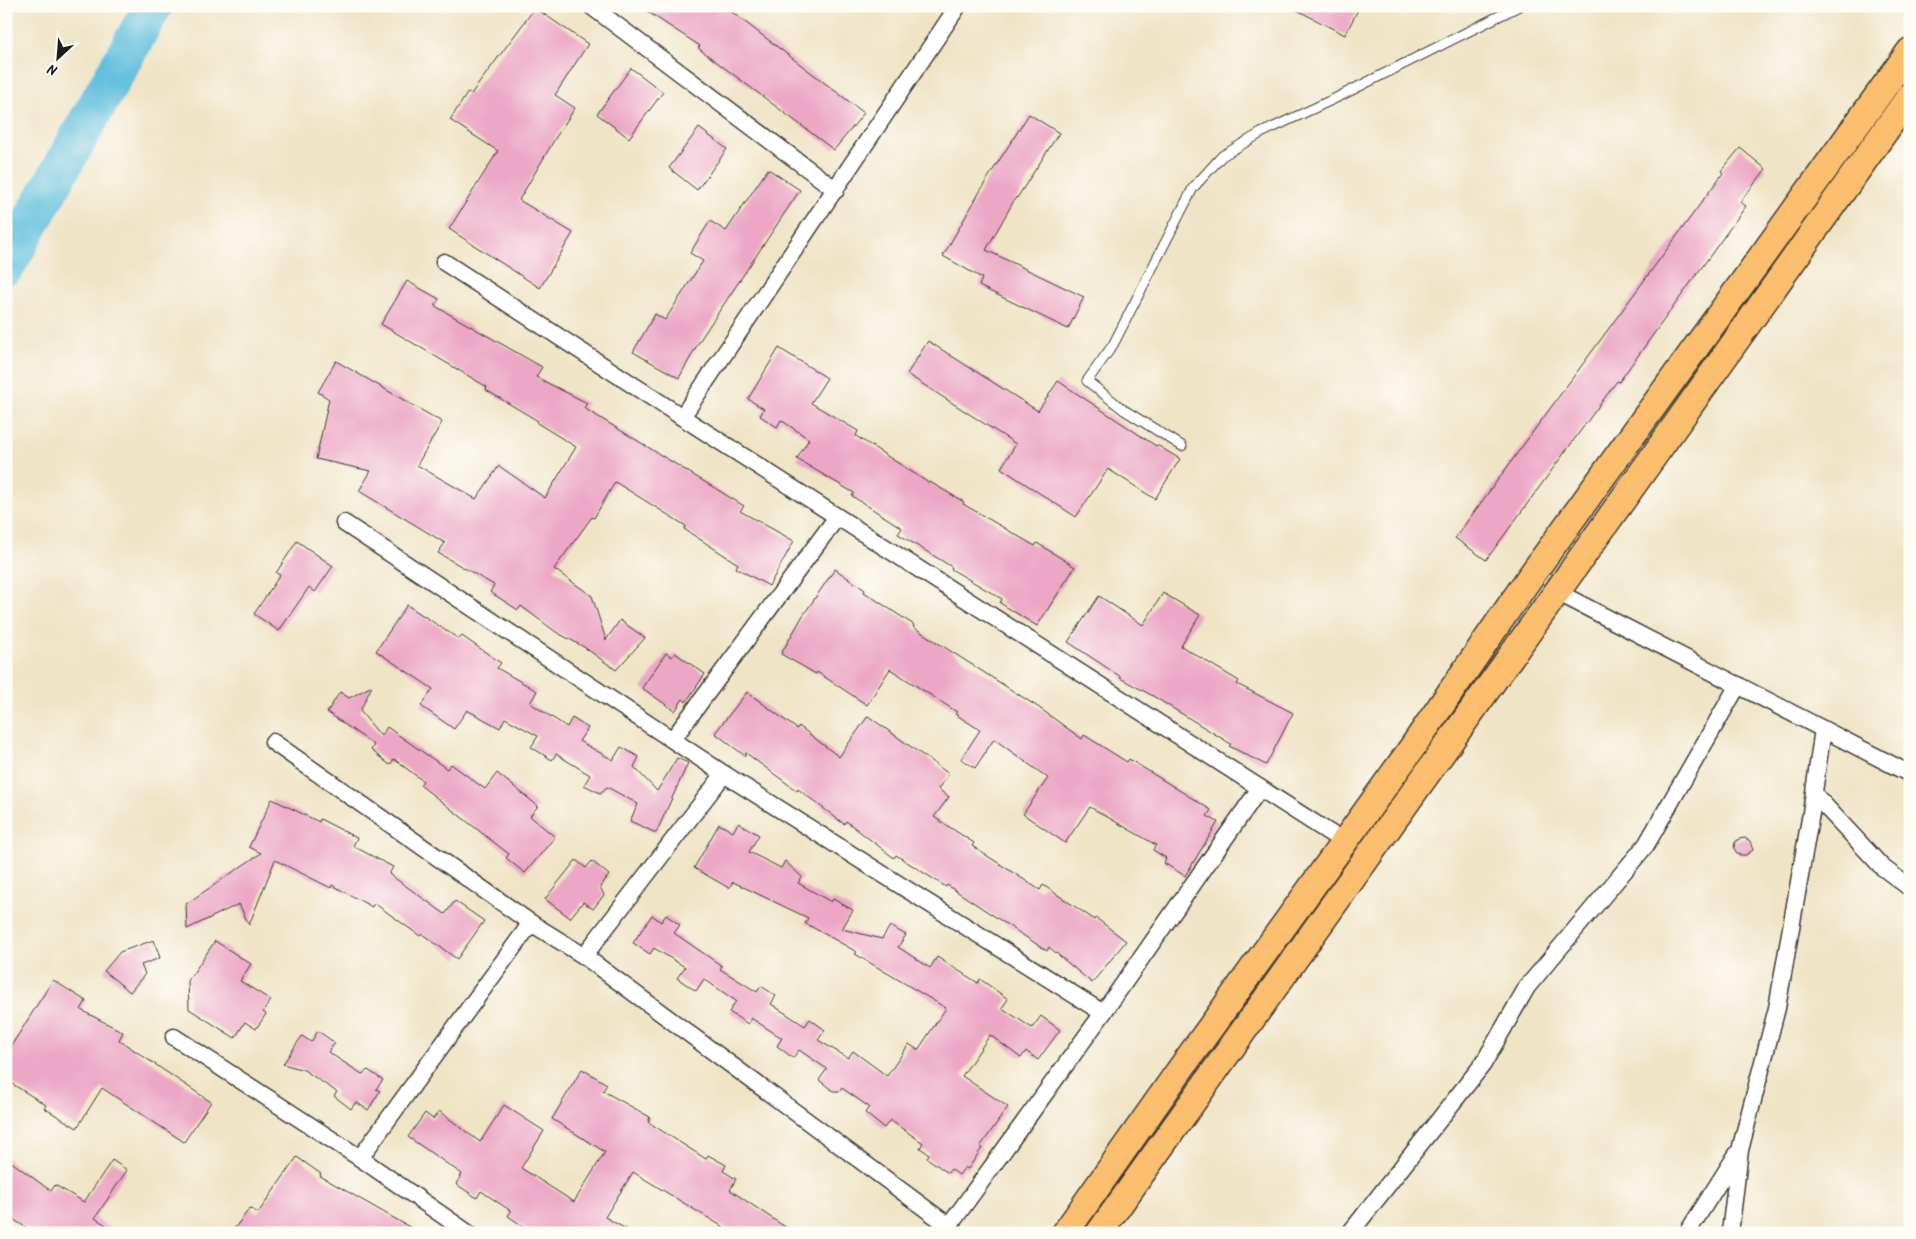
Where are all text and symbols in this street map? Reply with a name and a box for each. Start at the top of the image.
north arrow [32,32,82,82]
text: N [44,57,62,81]

